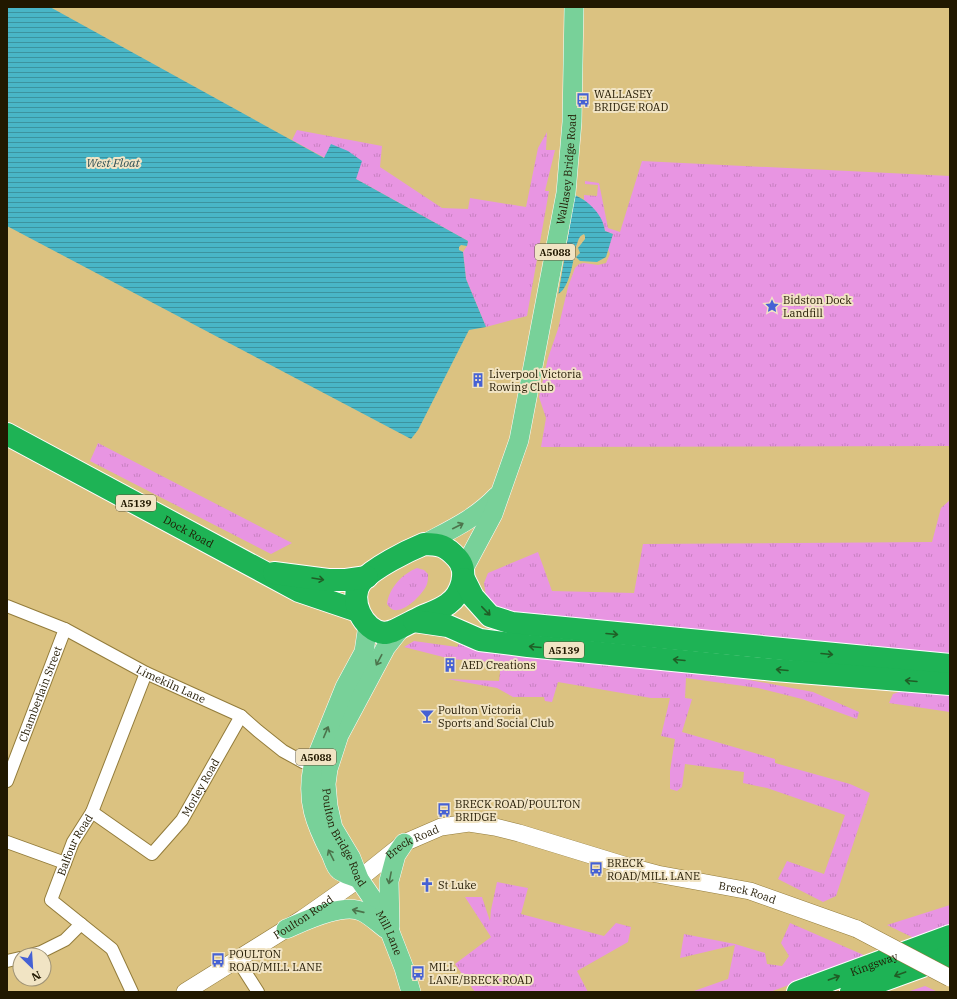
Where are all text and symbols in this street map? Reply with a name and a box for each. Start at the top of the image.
place label: WALLASEY BRIDGE ROAD [594,87,668,114]
bus stop icon: WALLASEY BRIDGE ROAD [575,92,591,108]
street label: Wallasey Bridge Road [553,114,579,226]
water label: West Float [86,155,141,170]
road number: A5088 [535,244,575,260]
place label: Bidston Dock Landfill [783,293,852,320]
place icon: Bidston Dock Landfill [764,298,780,314]
place label: Liverpool Victoria Rowing Club [489,367,581,394]
building icon: Liverpool Victoria Rowing Club [470,372,486,388]
road number: A5139 [116,495,156,511]
street label: Dock Road [161,512,216,551]
one-way arrow [452,521,464,529]
one-way arrow [311,575,324,583]
one-way arrow [481,606,491,616]
one-way arrow [605,630,618,637]
road number: A5139 [544,642,584,658]
one-way arrow [529,643,542,651]
street label: Chamberlain Street [16,644,65,744]
one-way arrow [820,650,833,657]
one-way arrow [375,654,382,666]
one-way arrow [672,656,685,663]
building icon: AED Creations [442,657,458,673]
place label: AED Creations [461,658,536,672]
street label: Limekiln Lane [134,662,208,706]
one-way arrow [776,667,789,674]
one-way arrow [905,677,918,684]
place label: Poulton Victoria Sports and Social Club [438,703,555,730]
bar icon: Poulton Victoria Sports and Social Club [419,708,435,724]
one-way arrow [323,726,331,738]
road number: A5088 [296,749,336,765]
street label: Morley Road [178,756,223,819]
street label: Poulton Bridge Road [319,788,369,890]
place label: BRECK ROAD/POULTON BRIDGE [455,797,581,824]
bus stop icon: BRECK ROAD/POULTON BRIDGE [436,802,452,818]
street label: Balfour Road [54,811,96,877]
street label: Breck Road [383,822,441,862]
one-way arrow [327,849,334,861]
place label: BRECK ROAD/MILL LANE [607,856,700,883]
bus stop icon: BRECK ROAD/MILL LANE [588,861,604,877]
one-way arrow [386,871,394,884]
church icon: St Luke [419,877,435,893]
place label: St Luke [438,878,476,892]
street label: Breck Road [717,878,778,907]
street label: Poulton Road [271,892,336,942]
one-way arrow [351,907,364,915]
street label: Mill Lane [373,908,405,957]
north arrow [12,947,52,987]
place label: POULTON ROAD/MILL LANE [229,947,322,974]
street label: Kingsway [848,949,900,979]
bus stop icon: POULTON ROAD/MILL LANE [210,952,226,968]
place label: MILL LANE/BRECK ROAD [429,960,533,987]
bus stop icon: MILL LANE/BRECK ROAD [410,965,426,981]
text: N [29,968,43,984]
one-way arrow [894,971,907,978]
one-way arrow [828,974,840,982]

